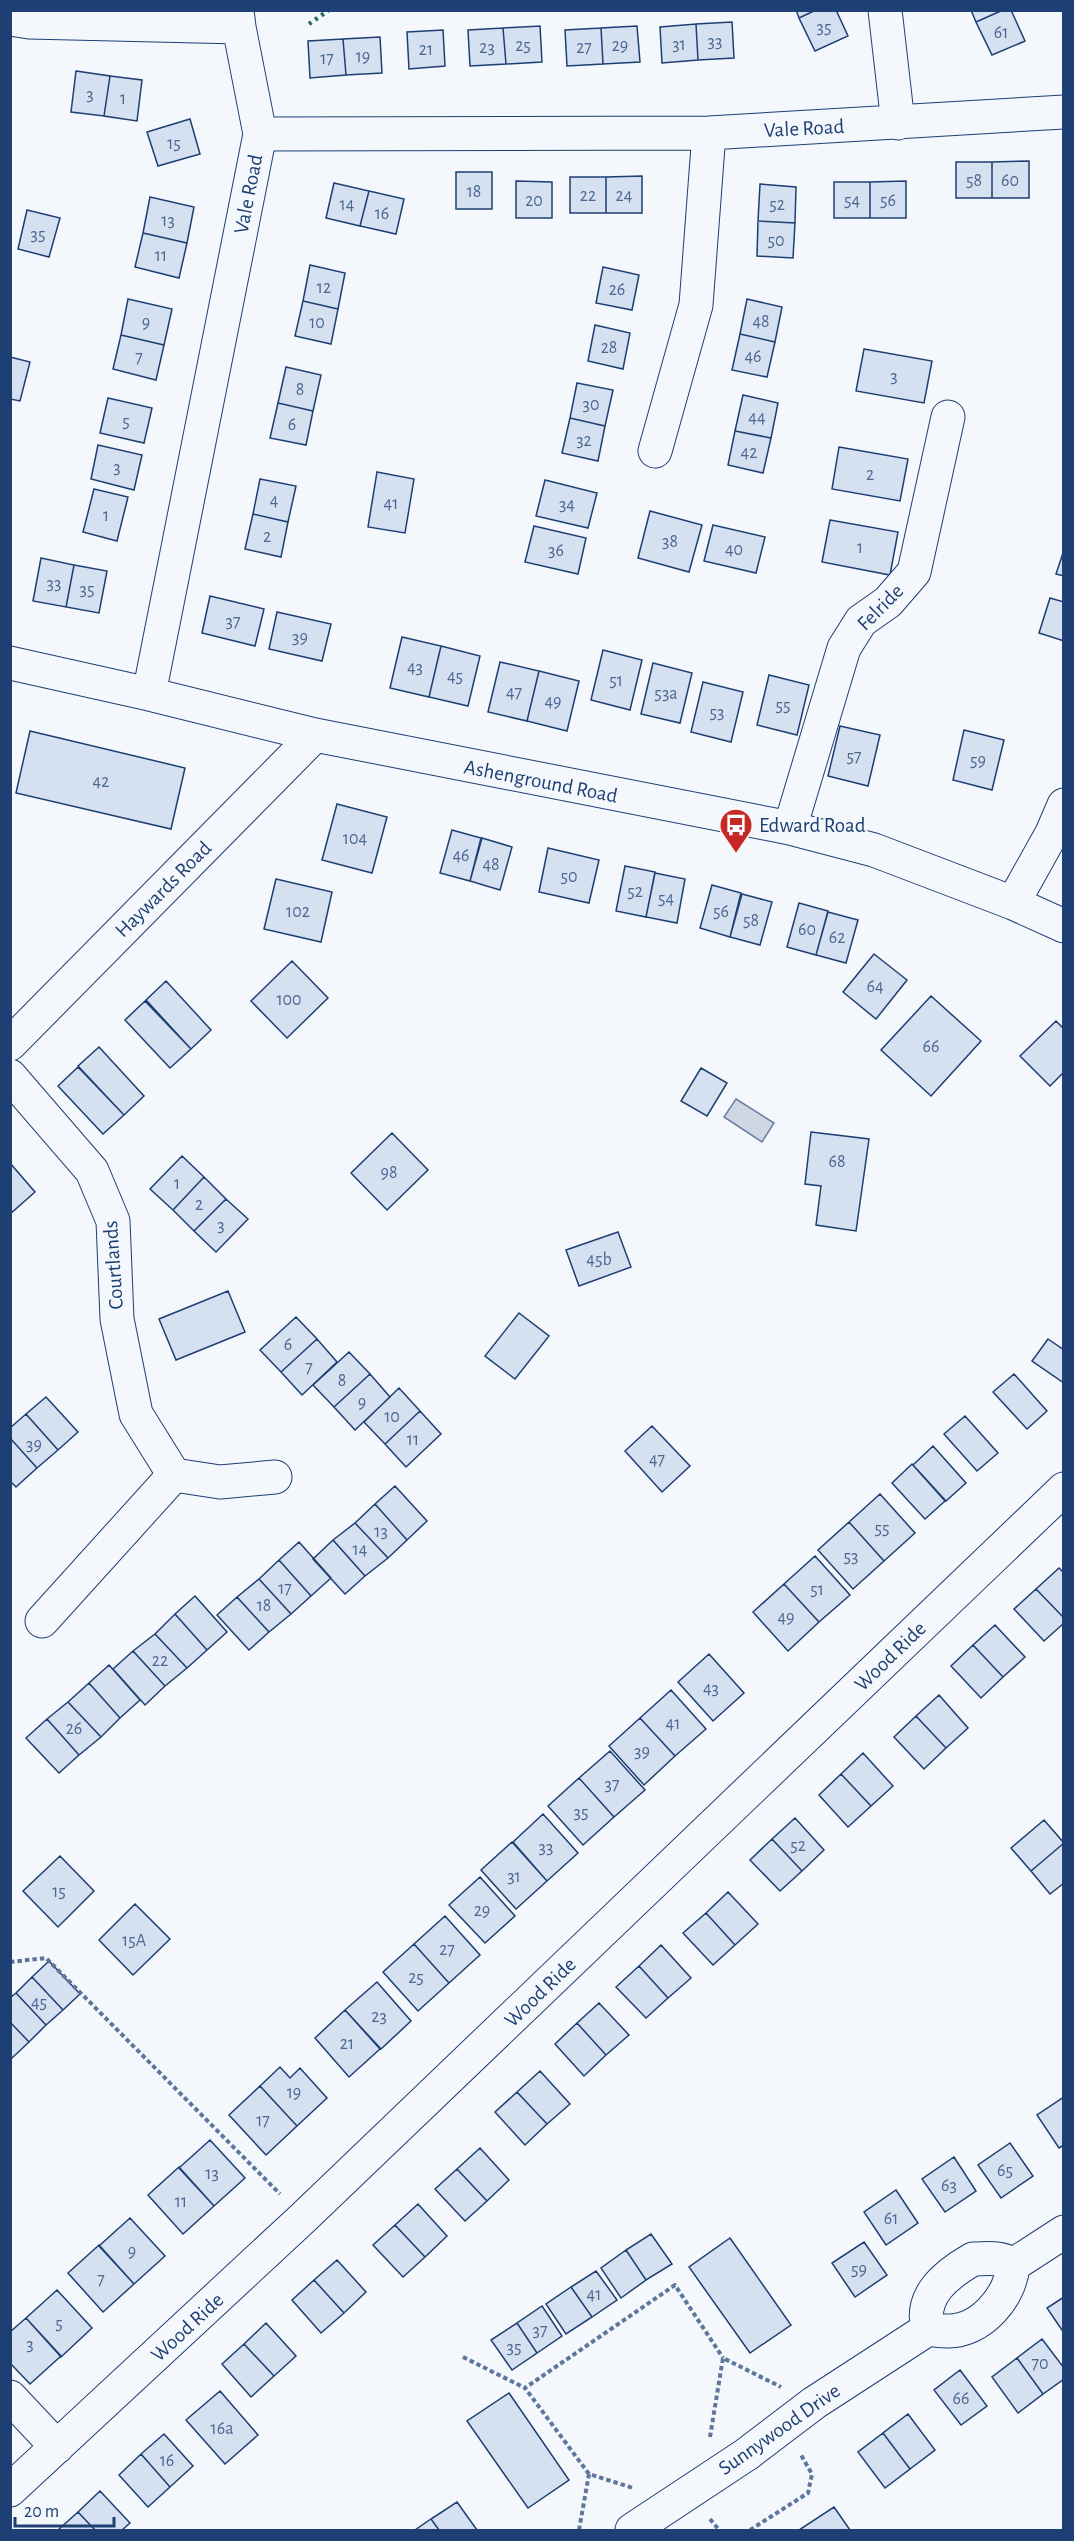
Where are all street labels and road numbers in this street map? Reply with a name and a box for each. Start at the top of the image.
street label: Vale Road [763,116,845,141]
street label: Vale Road [231,152,267,236]
street label: Felride [853,580,907,634]
street label: Ashenground Road [462,756,620,807]
street label: Haywards Road [111,837,216,941]
street label: Courtlands [100,1220,127,1310]
street label: Wood Ride [851,1618,930,1695]
street label: Wood Ride [501,1954,580,2031]
street label: Wood Ride [147,2289,227,2366]
street label: Sunnywood Drive [715,2380,844,2479]

